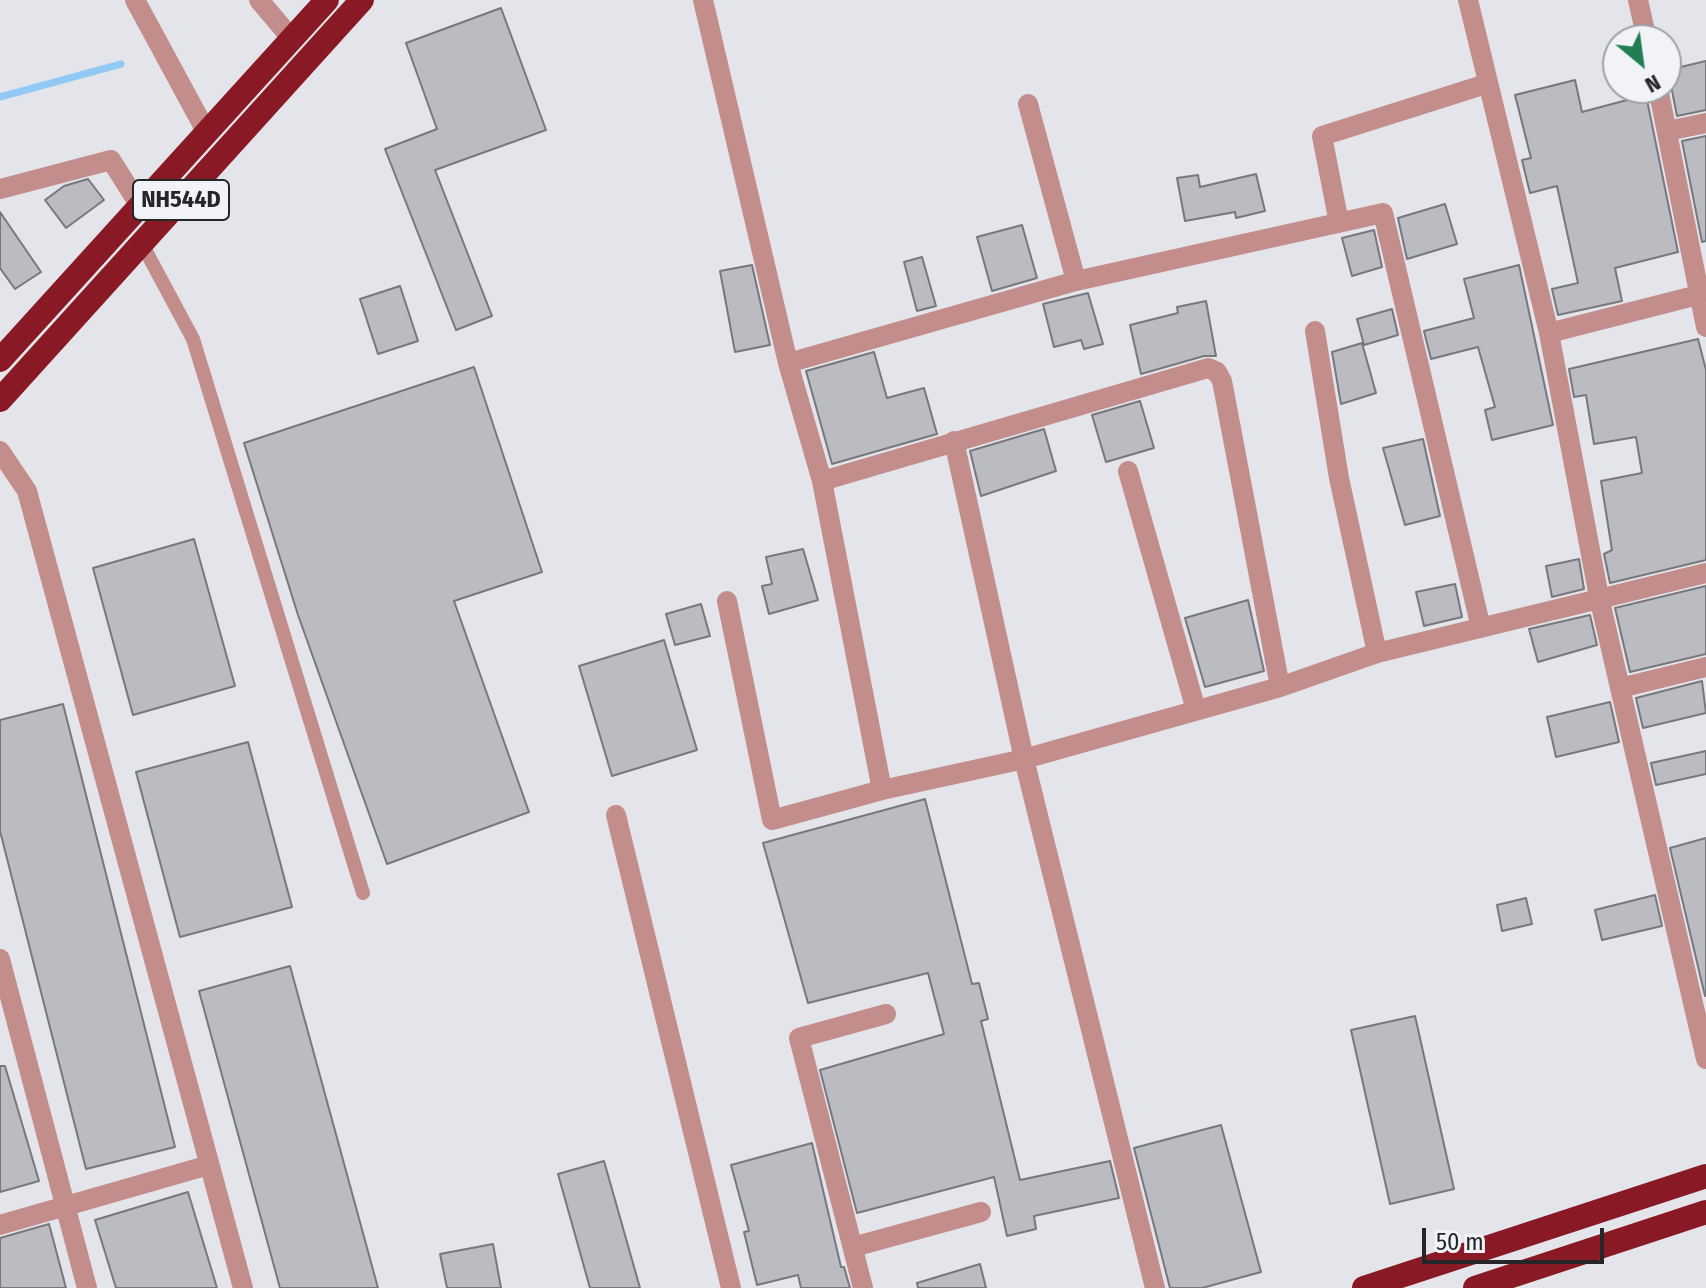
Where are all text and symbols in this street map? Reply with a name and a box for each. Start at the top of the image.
north arrow [1602,24,1682,104]
text: N [1641,69,1665,99]
road number: NH544D [133,180,229,220]
scale bar [1426,1212,1608,1262]
text: 50 m [1436,1228,1484,1256]

